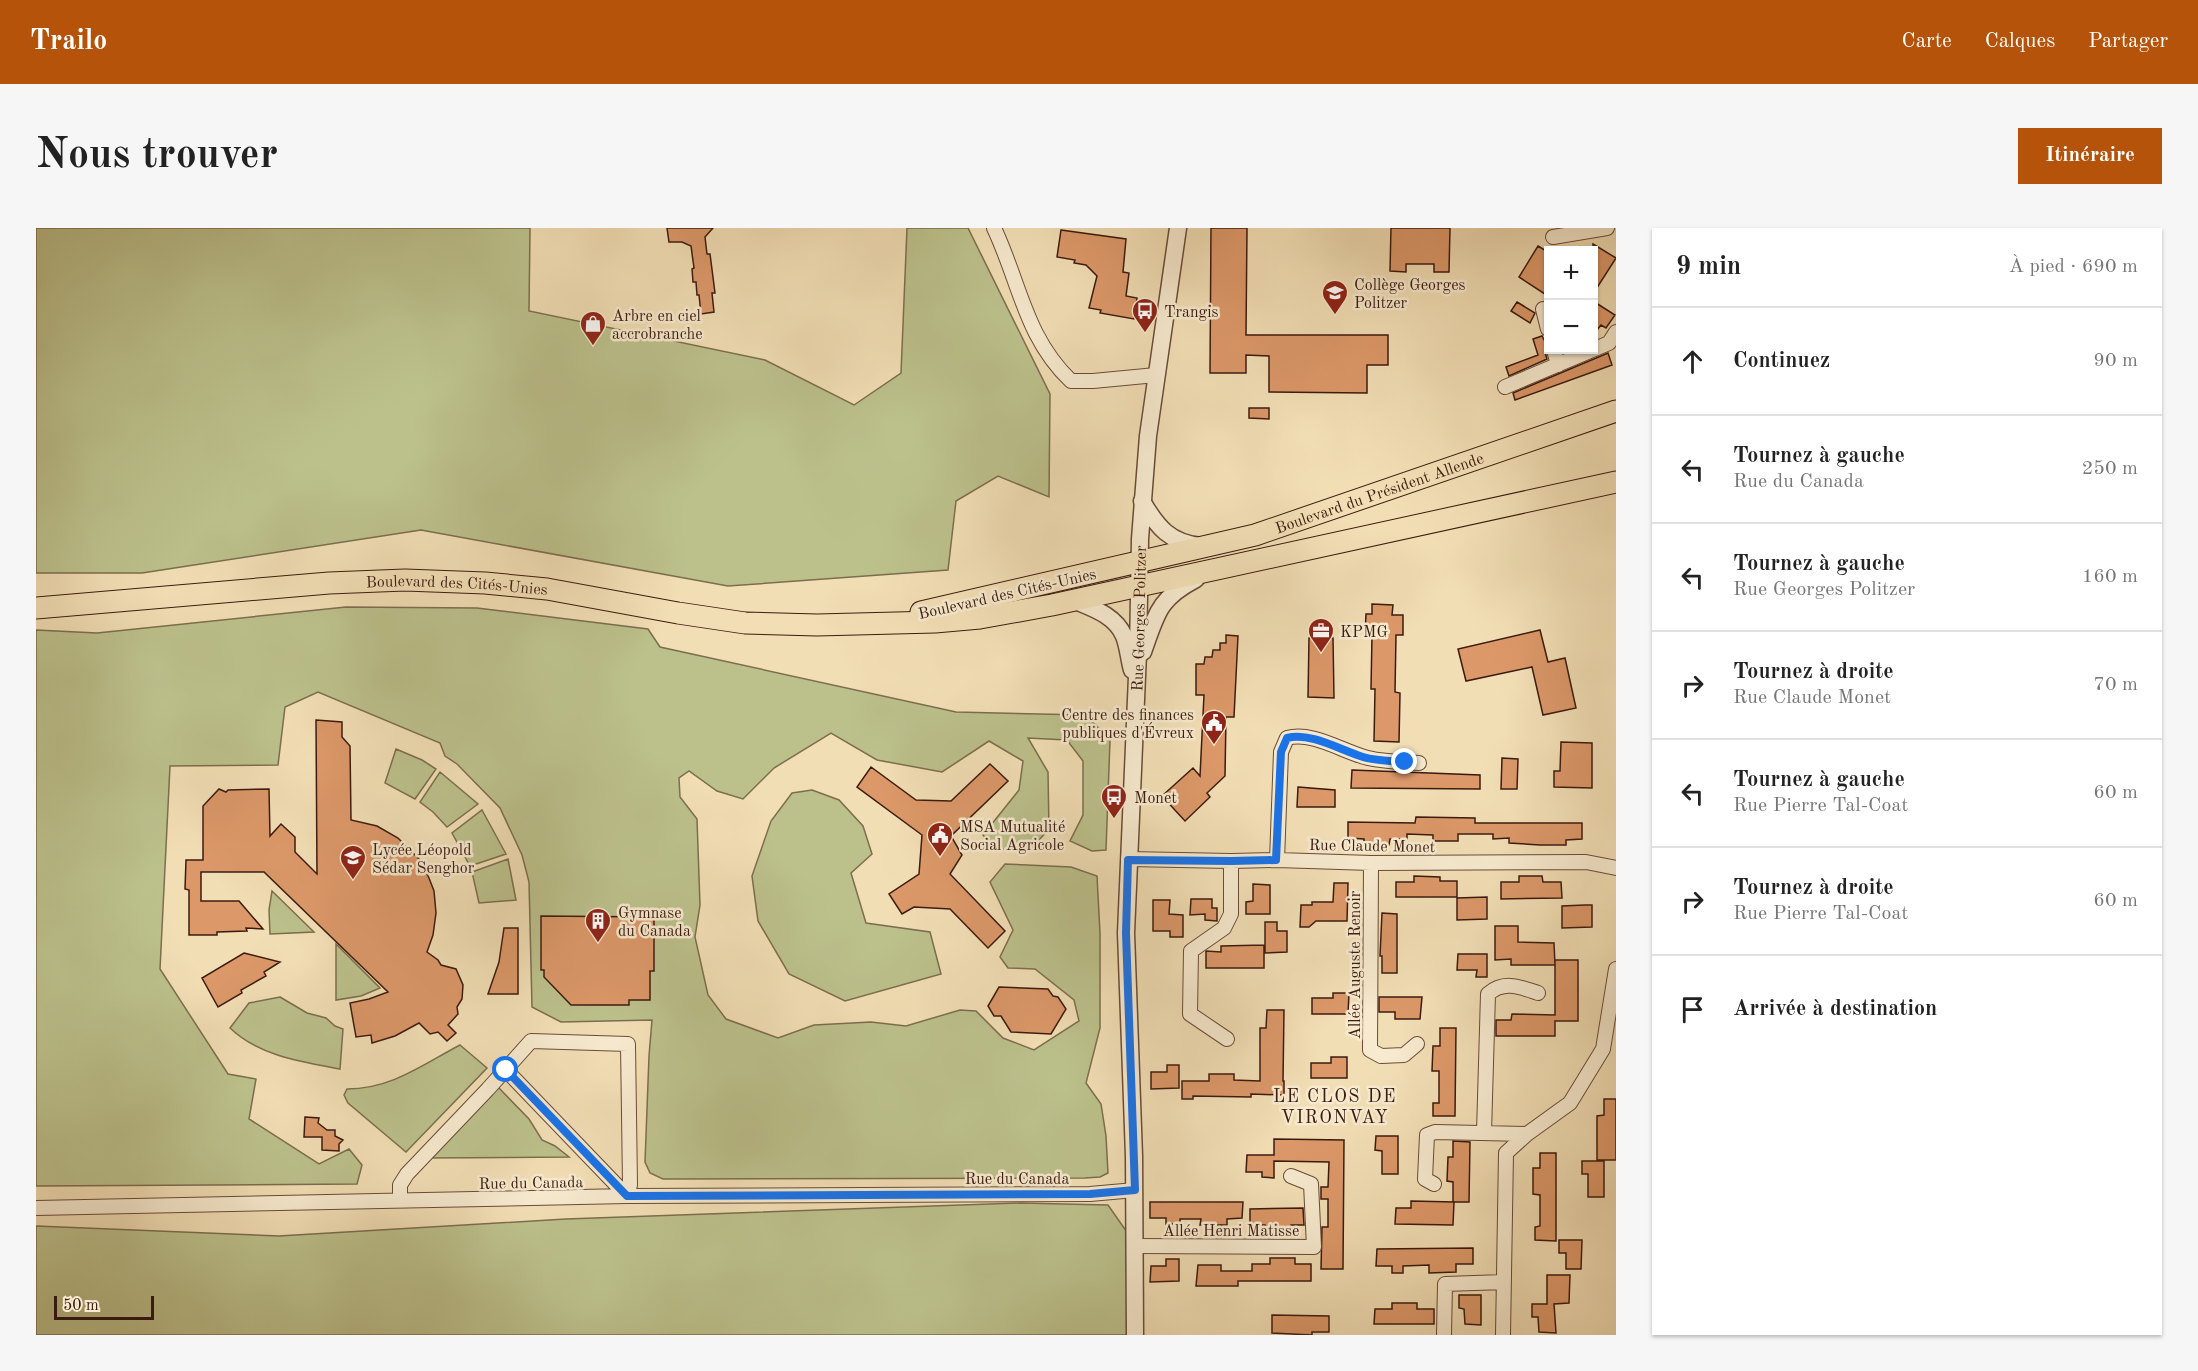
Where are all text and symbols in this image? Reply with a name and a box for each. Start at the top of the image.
text: Trailo [30,28,107,56]
text: Carte [1902,31,1952,52]
text: Calques [1985,31,2055,52]
text: Partager [2088,31,2168,52]
button: Itinéraire [2018,128,2162,184]
text: Nous trouver [36,135,278,177]
map controls [1544,246,1598,354]
button: + [1544,246,1598,300]
text: 9 min [1676,254,1741,280]
text: À pied · 690 m [2009,257,2138,277]
school or university icon: Collège Georges Politzer [1320,278,1350,316]
place label: Collège Georges Politzer [1354,278,1466,312]
bus stop icon: Trangis [1130,296,1160,334]
button: − [1544,300,1598,354]
place label: Trangis [1164,305,1218,321]
shop icon: Arbre en ciel accrobranche [578,309,608,347]
place label: Arbre en ciel accrobranche [612,309,703,343]
icon: ahead [1676,345,1709,378]
text: Continuez [1733,350,1830,372]
text: 90 m [2093,351,2138,371]
text: Tournez à gauche [1733,445,1905,467]
street label: Boulevard du Président Allende [1274,451,1486,537]
icon: left [1676,453,1709,486]
text: 250 m [2082,459,2138,479]
text: Rue du Canada [1733,472,1864,492]
street label: Rue Georges Politzer [1130,545,1150,692]
text: Tournez à gauche [1733,553,1905,575]
icon: left [1676,561,1709,594]
street label: Boulevard des Cités-Unies [917,567,1098,623]
text: 160 m [2082,567,2138,587]
street label: Boulevard des Cités-Unies [365,574,548,599]
text: Rue Georges Politzer [1733,580,1915,600]
office icon: KPMG [1306,616,1336,654]
place label: KPMG [1340,625,1388,641]
text: Tournez à droite [1733,661,1894,683]
icon: right [1676,669,1709,702]
text: 70 m [2093,675,2138,695]
text: Rue Claude Monet [1733,688,1891,708]
place label: Centre des finances publiques d'Évreux [1061,708,1194,742]
public building icon: Centre des finances publiques d'Évreux [1199,708,1229,746]
route end [1391,748,1417,774]
text: Tournez à gauche [1733,769,1905,791]
icon: left [1676,777,1709,810]
bus stop icon: Monet [1099,782,1129,820]
text: 60 m [2093,783,2138,803]
place label: Monet [1134,791,1177,807]
text: Rue Pierre Tal-Coat [1733,796,1908,816]
public building icon: MSA Mutualité Social Agricole [925,820,955,858]
place label: MSA Mutualité Social Agricole [960,820,1065,854]
street label: Rue Claude Monet [1309,838,1436,856]
school or university icon: Lycée Léopold Sédar Senghor [338,843,368,881]
place label: Lycée Léopold Sédar Senghor [372,843,475,877]
text: Tournez à droite [1733,877,1894,899]
icon: right [1676,885,1709,918]
street label: Allée Auguste Renoir [1348,890,1364,1039]
text: 60 m [2093,891,2138,911]
text: Rue Pierre Tal-Coat [1733,904,1908,924]
building icon: Gymnase du Canada [583,906,613,944]
place label: Gymnase du Canada [618,906,691,940]
icon: arrive [1676,993,1709,1026]
text: Arrivée à destination [1733,998,1937,1020]
route start [492,1056,518,1082]
district label: LE CLOS DE VIRONVAY [1273,1088,1397,1127]
street label: Rue du Canada [965,1172,1069,1188]
street label: Rue du Canada [479,1175,584,1193]
street label: Allée Henri Matisse [1163,1224,1299,1240]
scale bar [54,1293,154,1320]
text: 50 m [63,1298,99,1314]

